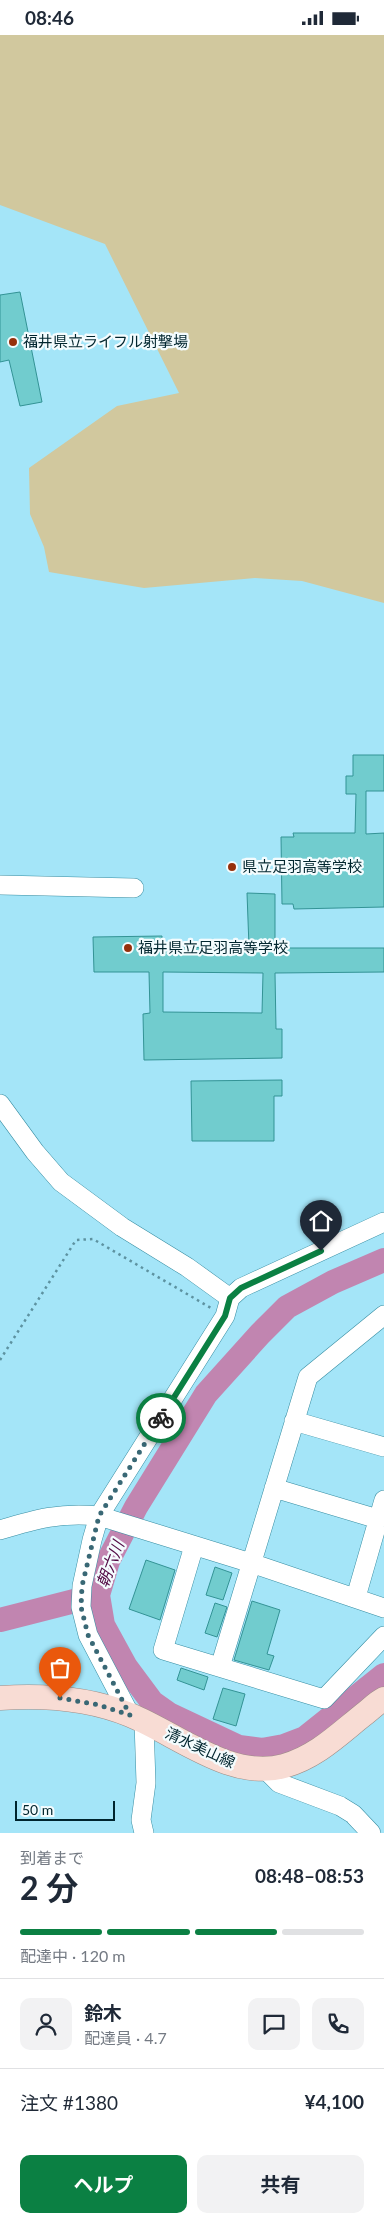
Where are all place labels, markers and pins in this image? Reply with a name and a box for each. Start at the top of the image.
place label: 福井県立ライフル射撃場 [23,332,188,350]
marker: 福井県立ライフル射撃場 [7,336,19,348]
place label: 県立足羽高等学校 [242,857,362,875]
marker: 県立足羽高等学校 [226,861,238,873]
place label: 福井県立足羽高等学校 [138,938,288,956]
marker: 福井県立足羽高等学校 [122,942,134,954]
pin [300,1200,342,1251]
pin [39,1647,81,1698]

